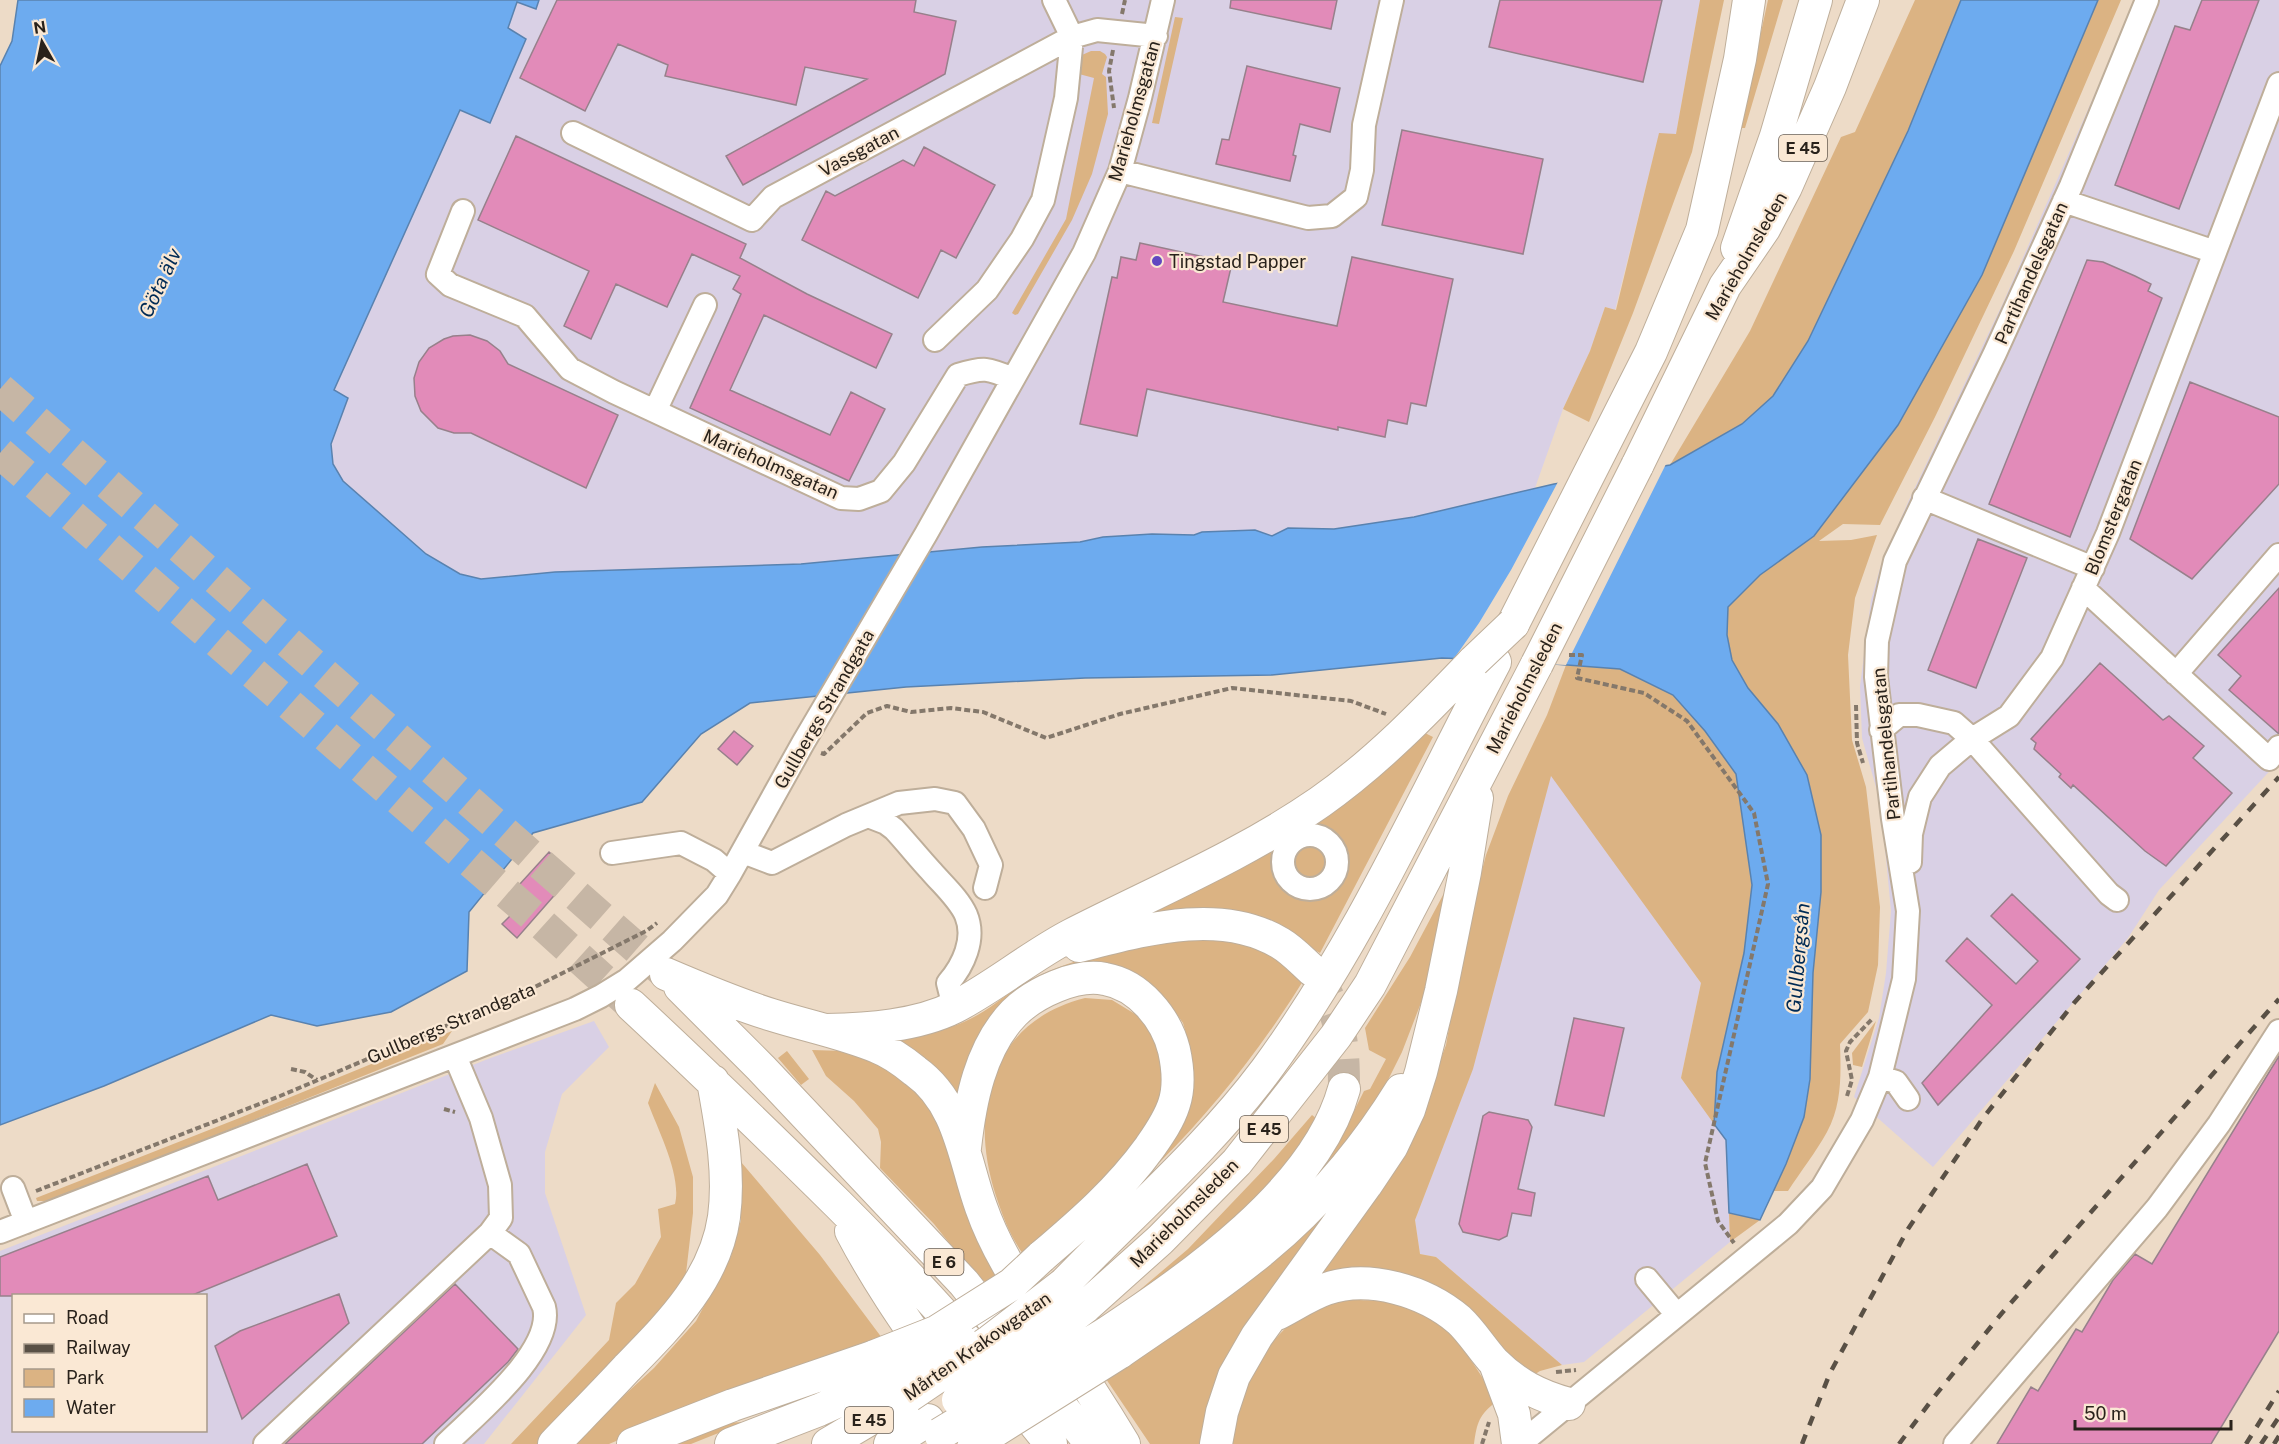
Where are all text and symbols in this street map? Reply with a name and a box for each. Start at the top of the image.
north arrow [12,12,72,72]
text: N [32,17,47,38]
street label: Marieholmsgatan [1104,38,1164,184]
street label: Vassgatan [816,121,902,181]
road number: E 45 [1779,135,1827,161]
street label: Marieholmsleden [1701,188,1791,324]
street label: Partihandelsgatan [1990,199,2072,347]
water label: Göta älv [134,244,187,321]
place label: Tingstad Papper [1169,251,1306,272]
marker: Tingstad Papper [1150,254,1164,268]
street label: Marieholmsgatan [700,425,842,503]
street label: Blomstergatan [2080,456,2146,578]
street label: Marieholmsleden [1482,619,1566,757]
street label: Gullbergs Strandgata [770,626,878,792]
street label: Partihandelsgatan [1868,667,1904,821]
water label: Gullbergsån [1781,902,1815,1014]
street label: Gullbergs Strandgata [364,978,538,1068]
road number: E 45 [1240,1116,1288,1142]
street label: Marieholmsleden [1125,1154,1243,1272]
road number: E 6 [924,1249,964,1275]
street label: Mårten Krakowgatan [899,1287,1055,1405]
legend [12,1294,207,1432]
text: Road [66,1307,109,1328]
text: Railway [66,1337,131,1358]
text: Park [66,1367,104,1388]
scale bar [2075,1393,2231,1431]
text: Water [66,1397,116,1418]
text: 50 m [2084,1403,2127,1424]
road number: E 45 [845,1407,893,1433]

